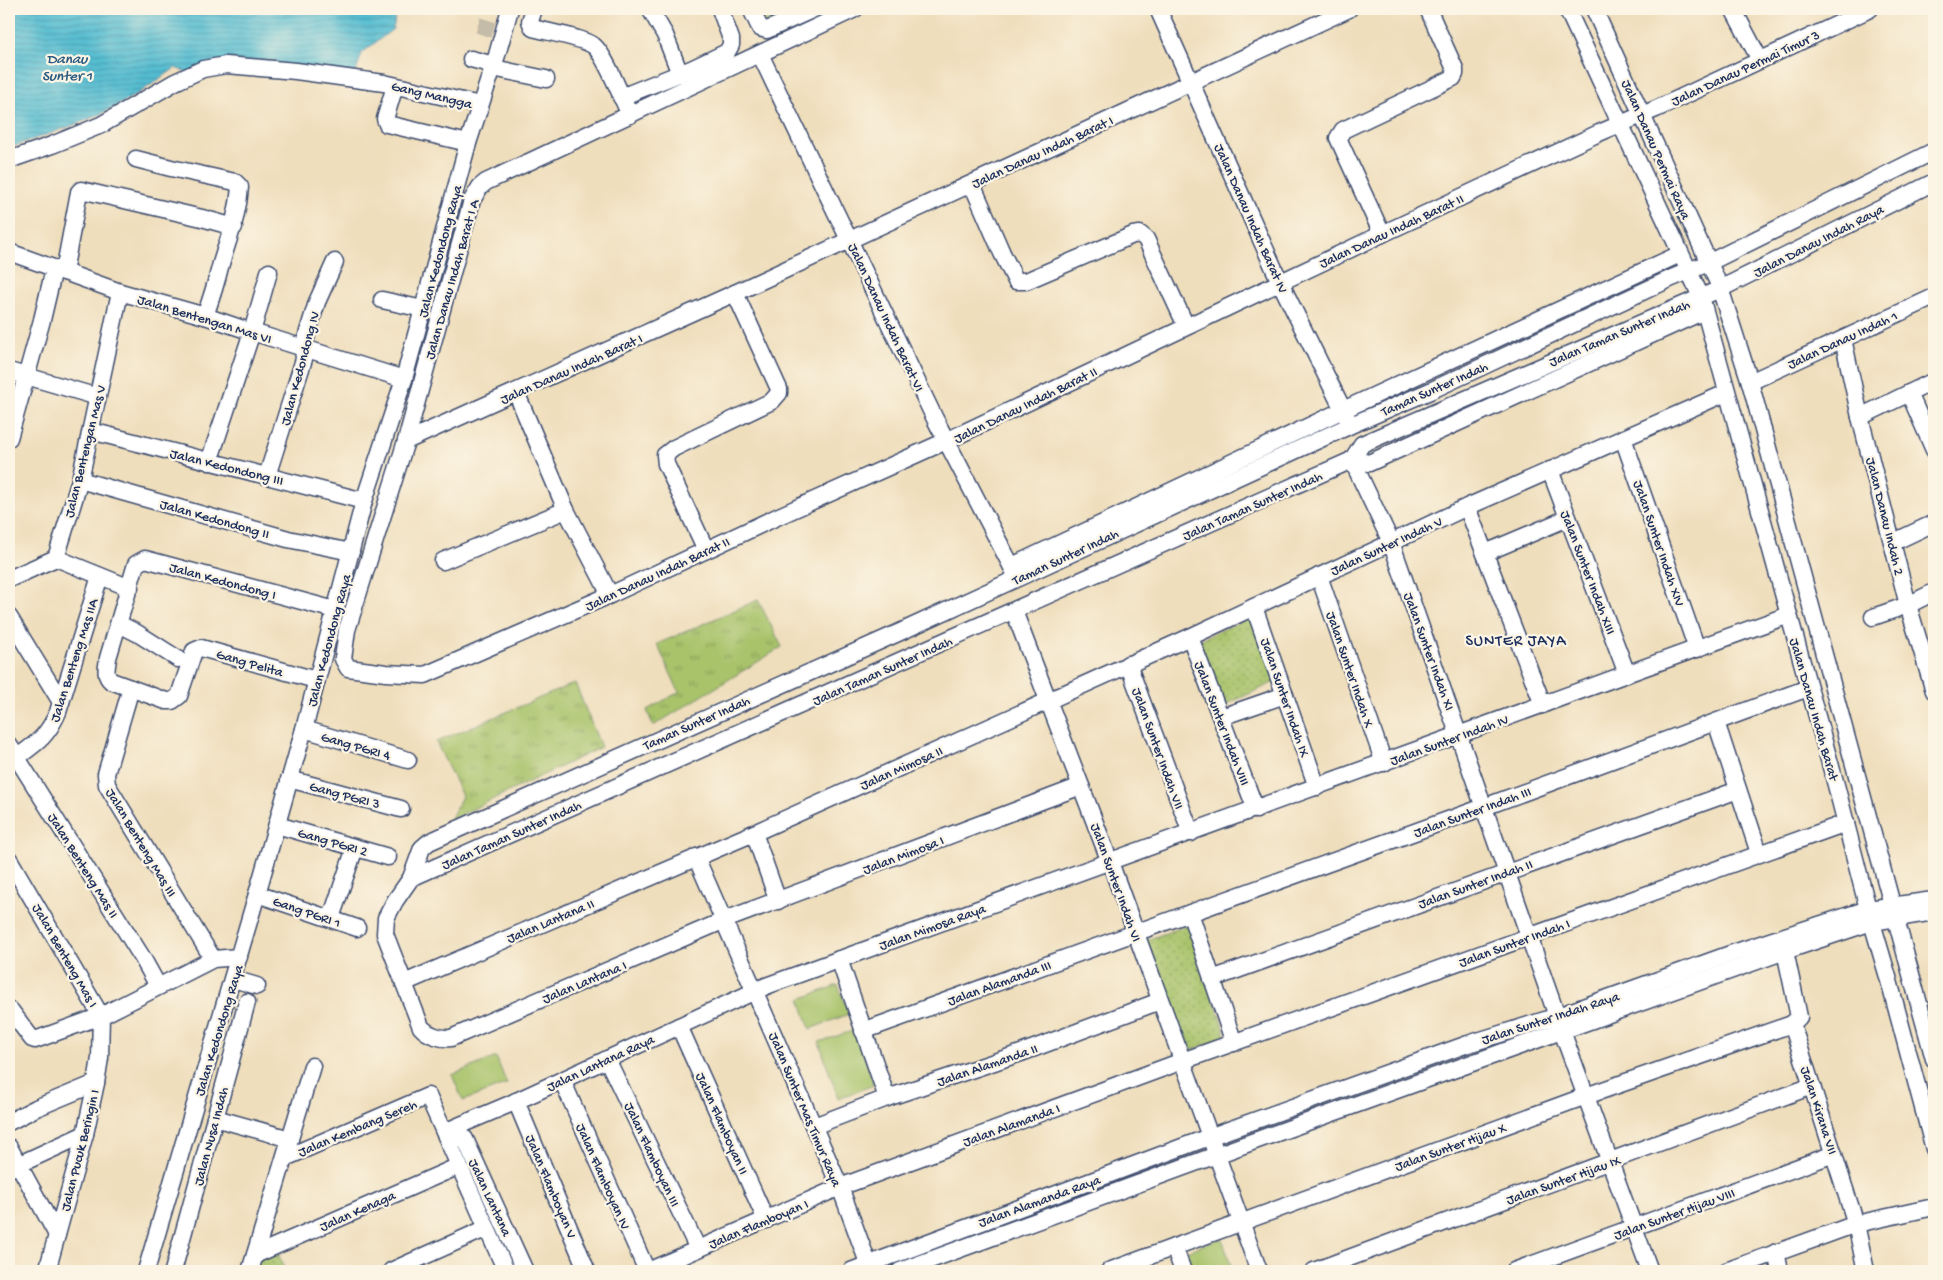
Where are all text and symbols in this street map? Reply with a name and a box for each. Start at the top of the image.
street label: Jalan Danau Permai Timur 3 [1669,27,1823,111]
water label: Danau Sunter 1 [42,51,92,86]
street label: Jalan Danau Permai Raya [1616,78,1694,224]
street label: Gang Mangga [389,79,475,114]
street label: Jalan Danau Indah Barat I [970,113,1116,194]
street label: Jalan Danau Indah Barat IV [1209,142,1290,297]
street label: Jalan Kedondong Raya [416,182,468,320]
street label: Jalan Danau Indah Barat II [1317,191,1467,273]
street label: Jalan Danau Indah Barat I A [422,197,485,362]
street label: Jalan Danau Indah Raya [1751,201,1888,282]
street label: Jalan Danau Indah Barat VI [843,241,927,395]
street label: Jalan Bentengan Mas VI [135,292,273,349]
street label: Jalan Taman Sunter Indah [1547,297,1693,372]
street label: Jalan Danau Indah 1 [1785,308,1901,374]
street label: Jalan Kedondong IV [278,309,325,428]
street label: Jalan Danau Indah Barat I [498,331,646,409]
street label: Taman Sunter Indah [1378,359,1492,422]
street label: Jalan Danau Indah Barat II [952,364,1101,448]
street label: Jalan Bentengan Mas V [62,383,111,520]
street label: Jalan Kedondong III [168,446,285,491]
street label: Jalan Danau Indah 2 [1861,456,1906,577]
street label: Jalan Taman Sunter Indah [1180,469,1326,546]
street label: Jalan Sunter Indah XIV [1628,478,1687,609]
street label: Jalan Kedondong II [158,497,271,544]
street label: Jalan Sunter Indah XIII [1555,509,1618,637]
street label: Jalan Sunter Indah V [1328,514,1446,581]
street label: Taman Sunter Indah [1009,526,1122,591]
street label: Jalan Danau Indah Barat II [583,534,733,616]
street label: Jalan Kedondong I [167,560,278,605]
street label: Jalan Kedondong Raya [305,571,357,709]
street label: Jalan Sunter Indah XI [1398,590,1457,713]
street label: Jalan Benteng Mas IIA [47,596,104,725]
street label: Jalan Sunter Indah X [1321,610,1377,730]
district label: SUNTER JAYA [1465,633,1567,652]
street label: Jalan Taman Sunter Indah [810,634,956,711]
street label: Jalan Sunter Indah IX [1255,636,1312,760]
street label: Jalan Danau Indah Barat [1784,636,1841,784]
street label: Gang Pelita [214,647,286,682]
street label: Jalan Sunter Indah VIII [1189,659,1252,788]
street label: Jalan Sunter Indah VII [1127,686,1187,812]
street label: Taman Sunter Indah [640,693,754,756]
street label: Jalan Sunter Indah IV [1388,712,1512,771]
street label: Gang PGRI 4 [318,729,392,766]
street label: Jalan Mimosa II [858,743,946,795]
street label: Gang PGRI 3 [307,779,382,814]
street label: Jalan Sunter Indah III [1412,784,1534,843]
street label: Jalan Benteng Mas III [101,786,179,901]
street label: Jalan Taman Sunter Indah [439,798,585,875]
street label: Jalan Benteng Mas II [43,811,121,922]
street label: Jalan Sunter Indah VI [1085,821,1144,944]
street label: Gang PGRI 2 [295,825,369,862]
street label: Jalan Mimosa I [861,833,947,880]
street label: Jalan Sunter Indah II [1416,857,1535,914]
street label: Gang PGRI 1 [270,894,342,933]
street label: Jalan Lantana II [505,896,597,948]
street label: Jalan Benteng Mas I [27,901,101,1011]
street label: Jalan Mimosa Raya [877,901,990,955]
street label: Jalan Sunter Indah I [1457,916,1573,972]
street label: Jalan Lantana I [540,958,630,1009]
street label: Jalan Alamanda III [946,958,1054,1011]
street label: Jalan Kedondong Raya [192,962,249,1098]
street label: Jalan Sunter Indah Raya [1480,989,1623,1050]
street label: Jalan Sunter Mas Timur Raya [763,1030,844,1191]
street label: Jalan Lantana Raya [545,1031,659,1097]
street label: Jalan Alamanda II [935,1041,1040,1092]
street label: Jalan Kirana VII [1795,1065,1840,1157]
street label: Jalan Flamboyan II [691,1070,751,1178]
street label: Jalan Nusa Indah [191,1085,234,1188]
street label: Jalan Pucuk Beringin I [58,1088,105,1213]
street label: Jalan Kembang Sereh [296,1096,420,1162]
street label: Jalan Flamboyan III [619,1100,682,1210]
street label: Jalan Alamanda I [961,1101,1063,1152]
street label: Jalan Sunter Hijau X [1393,1120,1509,1176]
street label: Jalan Flamboyan IV [571,1121,633,1233]
street label: Jalan Flamboyan V [520,1133,579,1242]
street label: Jalan Sunter Hijau IX [1504,1153,1624,1210]
street label: Jalan Lantana [463,1157,515,1241]
street label: Jalan Alamanda Raya [977,1172,1104,1232]
street label: Jalan Sunter Hijau VIII [1612,1186,1738,1245]
street label: Jalan Kenaga [318,1188,400,1237]
street label: Jalan Flamboyan I [707,1197,811,1254]

